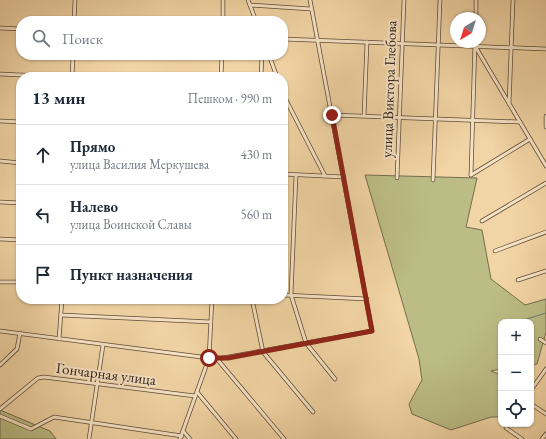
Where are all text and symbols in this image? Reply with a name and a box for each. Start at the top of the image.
north arrow [450,12,486,48]
search box [16,16,288,60]
street label: улица Виктора Глебова [377,20,400,158]
icon: search [30,27,52,49]
text: Поиск [62,29,103,48]
text: 13 мин [32,87,85,109]
text: Пешком · 990 m [188,90,272,107]
route end [323,106,341,124]
text: Прямо [70,137,115,156]
icon: ahead [32,144,54,166]
text: 430 m [241,146,272,163]
text: улица Василия Меркушева [70,156,209,173]
text: Налево [70,197,118,216]
icon: left [32,204,54,226]
text: 560 m [241,206,272,223]
text: улица Воинской Славы [70,216,192,233]
icon: arrive [32,264,54,286]
text: Пункт назначения [70,265,193,284]
map controls [498,319,534,427]
button: + [498,319,534,355]
route start [200,349,218,367]
button: − [498,355,534,391]
street label: Гончарная улица [55,358,157,389]
button: locate [498,391,534,427]

